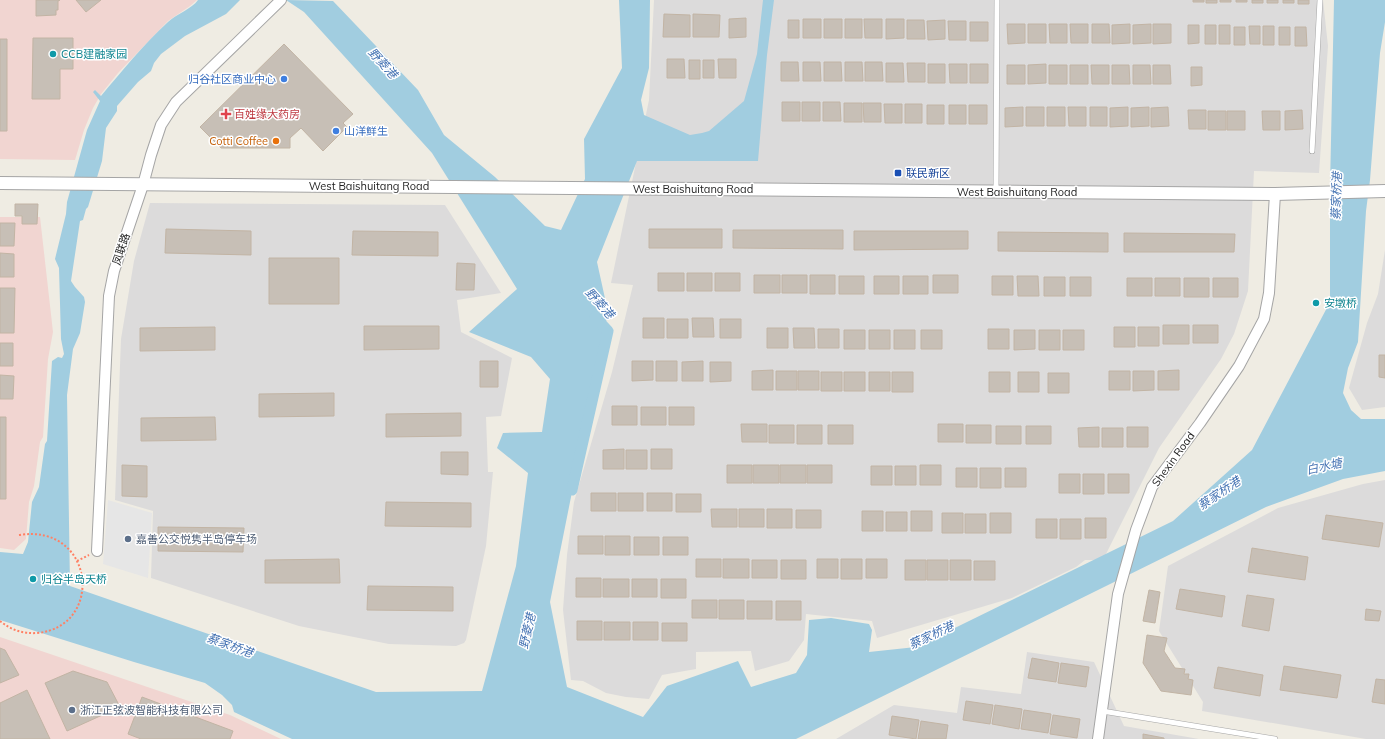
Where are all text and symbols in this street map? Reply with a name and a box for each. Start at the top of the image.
water label: 野菱港 [365,45,402,83]
place label: CCB建融家园 [61,47,127,61]
marker: CCB建融家园 [48,49,58,59]
place label: 归谷社区商业中心 [188,72,276,86]
marker: 归谷社区商业中心 [279,74,289,84]
place label: 百姓缘大药房 [234,107,300,121]
marker: 百姓缘大药房 [221,109,231,119]
place label: 山洋鲜生 [344,124,388,138]
marker: 山洋鲜生 [331,126,341,136]
place label: Cotti Coffee [209,134,268,148]
marker: Cotti Coffee [271,136,281,146]
place label: 联民新区 [906,166,950,180]
marker: 联民新区 [893,168,903,178]
water label: 蔡家桥港 [1328,170,1344,220]
street label: West Baishuitang Road [309,179,429,193]
street label: West Baishuitang Road [633,182,753,196]
street label: West Baishuitang Road [957,185,1077,199]
street label: 凤联路 [109,231,133,267]
water label: 野菱港 [582,285,619,323]
place label: 安墩桥 [1324,296,1357,310]
marker: 安墩桥 [1311,298,1321,308]
street label: Shexin Road [1149,429,1197,489]
water label: 白水塘 [1305,455,1345,477]
water label: 蔡家桥港 [1195,472,1245,513]
place label: 嘉善公交悦隽半岛停车场 [136,532,257,546]
marker: 嘉善公交悦隽半岛停车场 [123,534,133,544]
place label: 归谷半岛天桥 [41,572,107,586]
marker: 归谷半岛天桥 [28,574,38,584]
water label: 野菱港 [516,610,539,650]
water label: 蔡家桥港 [906,617,958,652]
water label: 蔡家桥港 [205,630,257,661]
place label: 浙江正弦波智能科技有限公司 [80,703,223,717]
marker: 浙江正弦波智能科技有限公司 [67,705,77,715]

